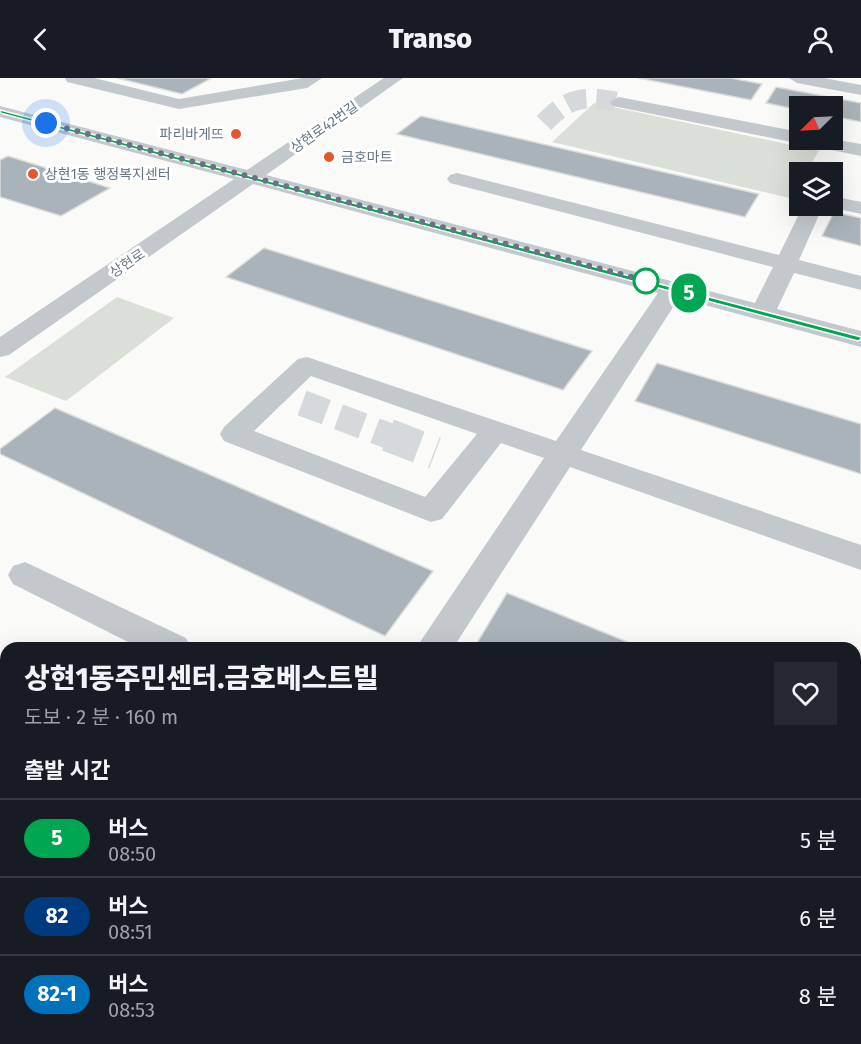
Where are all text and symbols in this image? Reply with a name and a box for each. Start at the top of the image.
icon: back [24,23,57,56]
text: Transo [389,23,472,55]
icon: person [804,23,837,56]
north arrow [789,96,843,150]
map controls [789,96,843,216]
street label: 상현로42번길 [287,98,361,157]
your location [31,108,61,138]
place label: 파리바게뜨 [160,126,224,143]
marker: 파리바게뜨 [229,127,243,141]
place label: 금호마트 [341,149,393,166]
marker: 금호마트 [322,150,336,164]
button: layers [789,162,843,216]
place label: 상현1동 행정복지센터 [45,166,171,183]
marker: 상현1동 행정복지센터 [26,167,40,181]
street label: 상현로 [107,245,148,281]
unlabelled marker [633,268,659,294]
line badge: 5 [670,274,708,312]
text: 5 [683,280,695,306]
text: 상현1동주민센터.금호베스트빌 [24,662,379,695]
button: heart [774,662,837,725]
text: 도보 · 2 분 · 160 m [24,705,178,729]
text: 출발 시간 [24,757,110,784]
text: 버스 [108,815,148,842]
text: 5 [51,825,63,851]
text: 5 분 [800,827,837,854]
text: 08:50 [108,842,156,866]
text: 버스 [108,893,148,920]
text: 82 [46,903,68,929]
text: 6 분 [799,905,837,932]
text: 08:51 [108,920,153,944]
text: 버스 [108,971,148,998]
text: 82-1 [37,981,77,1007]
text: 8 분 [799,983,837,1010]
text: 08:53 [108,998,155,1022]

